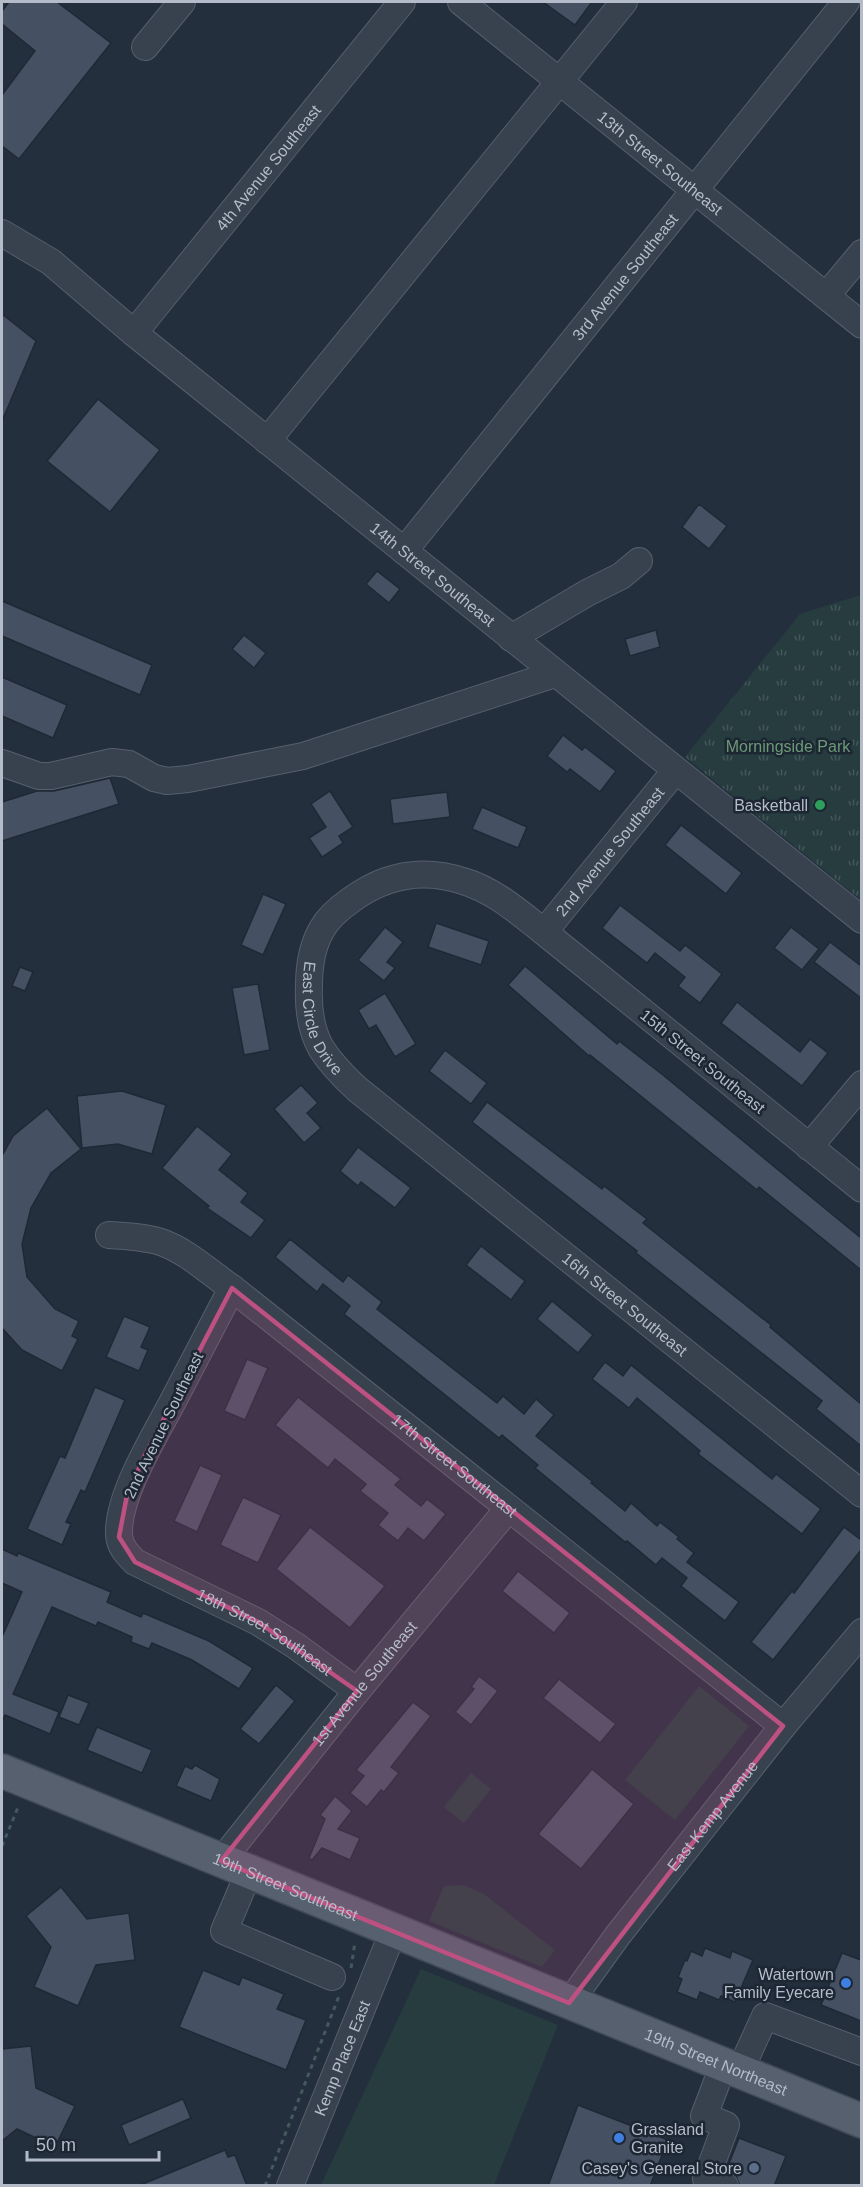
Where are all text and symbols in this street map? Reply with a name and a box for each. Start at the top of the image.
street label: 4th Avenue Southeast [213,101,325,234]
street label: 13th Street Southeast [594,108,726,219]
street label: 3rd Avenue Southeast [569,210,681,344]
street label: 14th Street Southeast [367,519,499,630]
park label: Morningside Park [726,738,851,755]
street label: 2nd Avenue Southeast [553,783,668,919]
place label: Basketball [734,797,808,814]
marker: Basketball [813,798,827,812]
street label: East Circle Drive [300,961,346,1078]
street label: 15th Street Southeast [637,1006,769,1117]
street label: 16th Street Southeast [559,1249,691,1360]
street label: 2nd Avenue Southeast [121,1349,207,1501]
street label: 17th Street Southeast [388,1411,521,1521]
street label: 18th Street Southeast [194,1586,336,1679]
street label: 1st Avenue Southeast [309,1618,420,1749]
street label: East Kemp Avenue [664,1757,762,1874]
street label: 19th Street Southeast [210,1850,361,1924]
place label: Watertown Family Eyecare [724,1966,834,2001]
marker: Watertown Family Eyecare [839,1976,853,1990]
street label: Kemp Place East [311,1998,373,2118]
street label: 19th Street Northeast [642,2026,790,2099]
place label: Grassland Granite [631,2121,704,2156]
scale bar [27,2124,159,2162]
marker: Grassland Granite [612,2131,626,2145]
text: 50 m [36,2135,76,2155]
place label: Casey's General Store [582,2160,742,2177]
marker: Casey's General Store [747,2161,761,2175]

